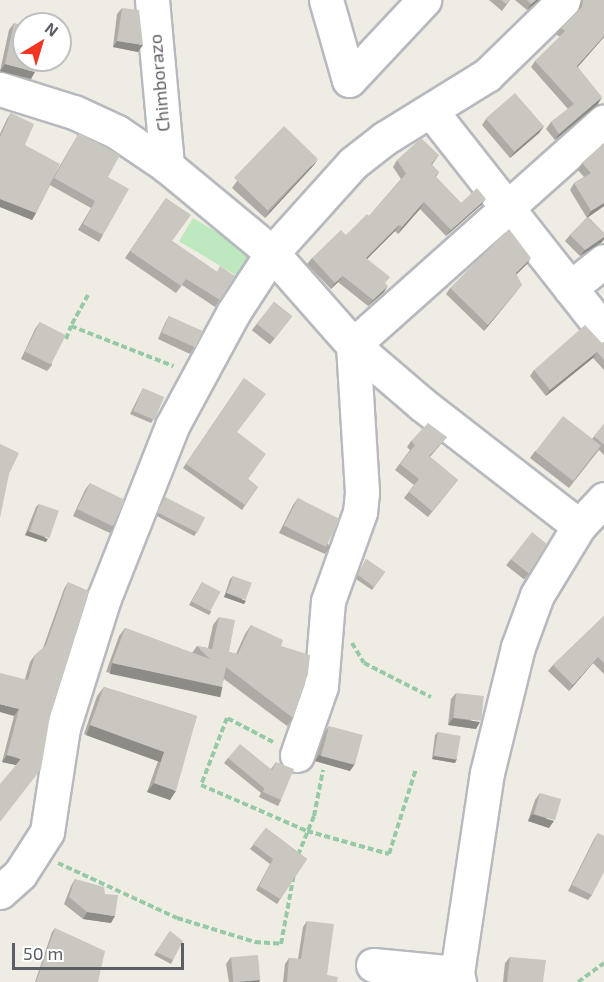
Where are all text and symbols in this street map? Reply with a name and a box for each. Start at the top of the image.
north arrow [12,12,72,72]
text: N [42,18,63,40]
street label: Chimborazo [144,33,174,133]
scale bar [15,931,188,969]
text: 50 m [23,942,63,964]

